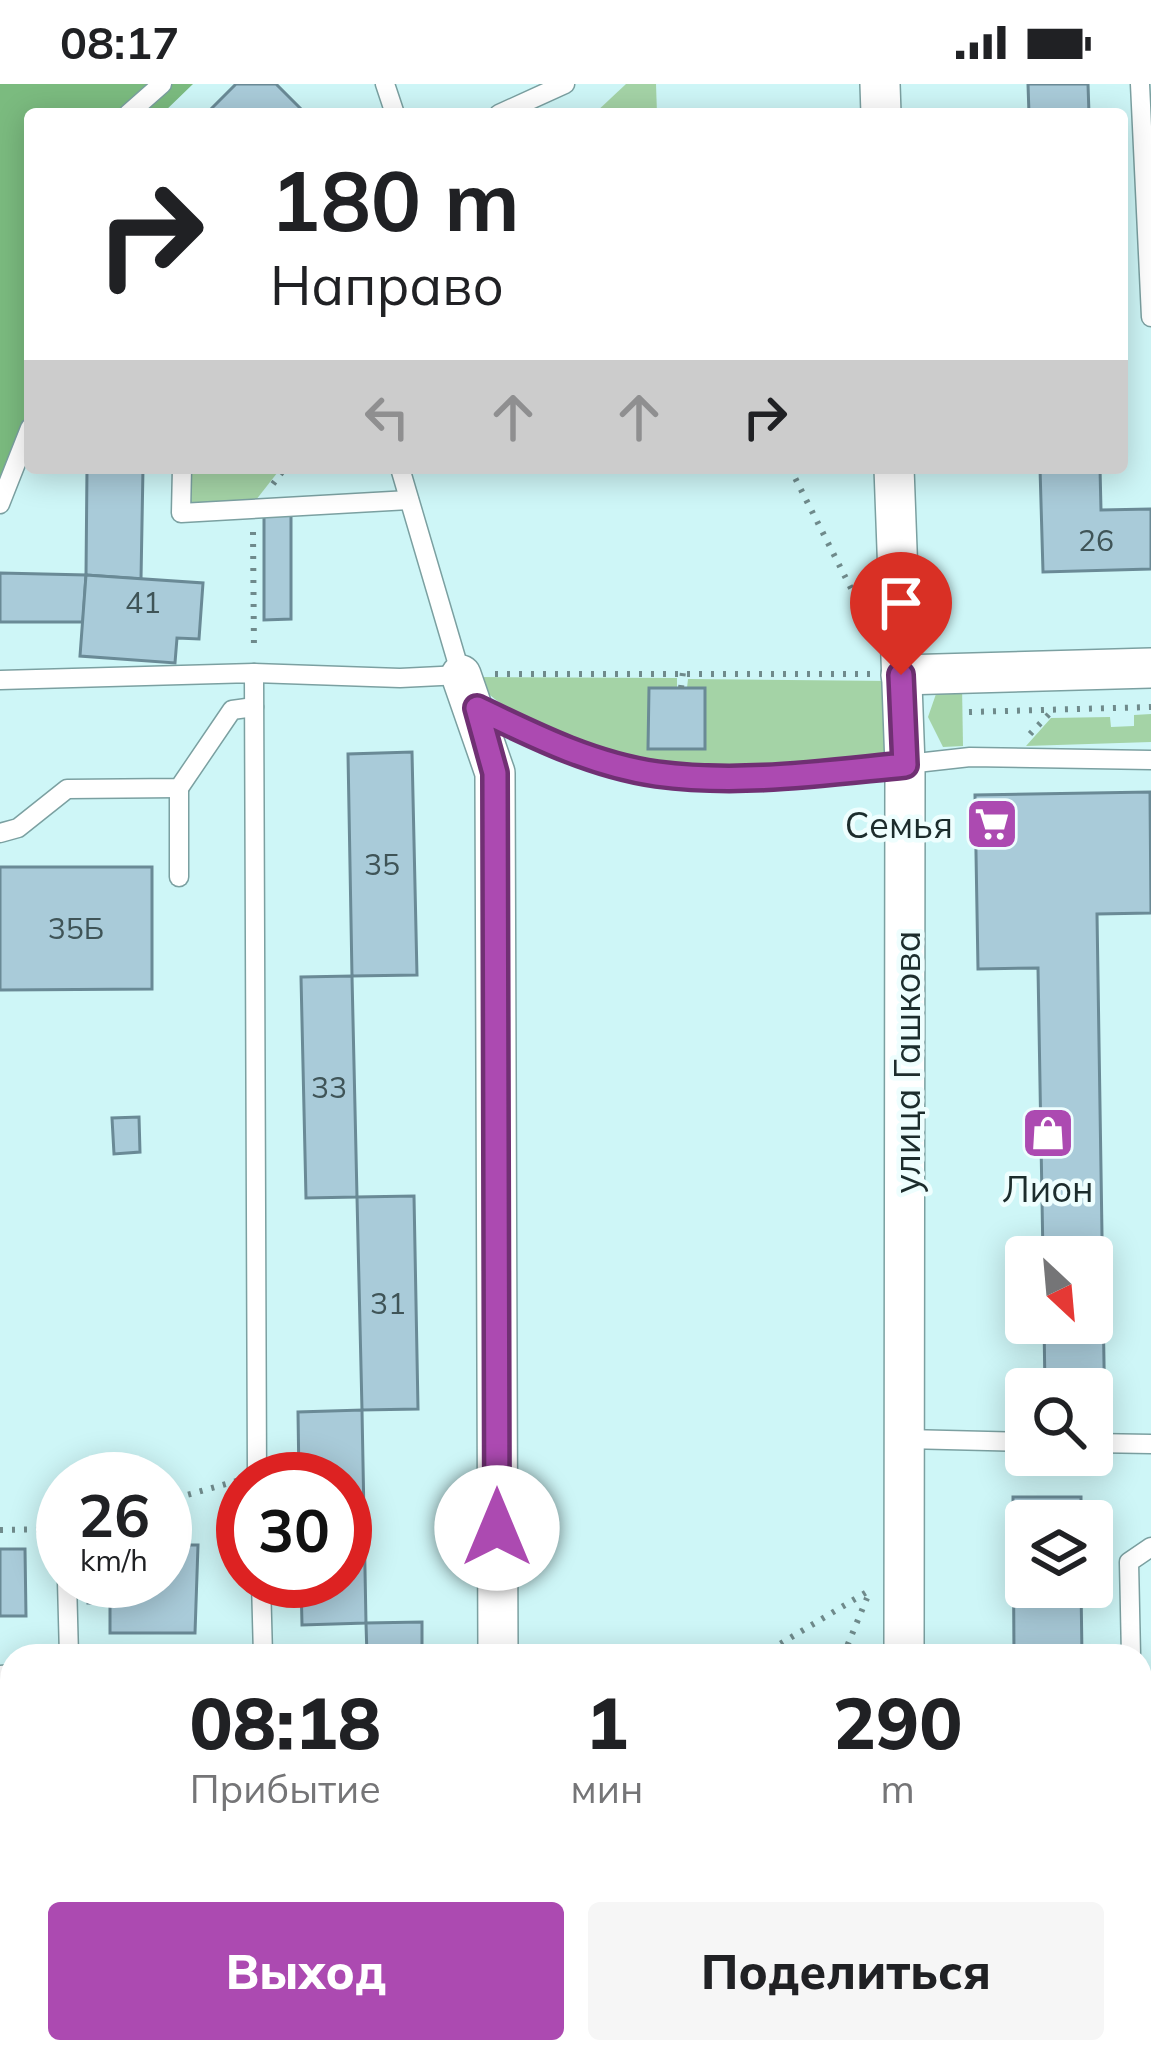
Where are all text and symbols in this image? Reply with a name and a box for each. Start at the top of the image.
text: 08:17 [60,14,179,70]
text: 180 m [270,147,520,252]
icon: right [72,156,228,312]
text: Направо [270,251,504,319]
icon: left [354,384,420,450]
icon: ahead [480,384,546,450]
icon: ahead [606,384,672,450]
icon: right [732,384,798,450]
house number: 26 [1078,521,1114,559]
pin [850,552,952,675]
icon: arrive [868,570,934,636]
house number: 41 [125,583,161,621]
supermarket icon: Семья [964,796,1020,852]
place label: Семья [845,802,953,847]
house number: 35 [364,845,400,883]
house number: 35Б [48,909,104,947]
street label: улица Гашкова [884,930,929,1194]
house number: 33 [311,1068,347,1106]
shop icon: Лион [1020,1105,1076,1161]
place label: Лион [1002,1166,1094,1211]
north arrow [1005,1236,1113,1344]
map controls [1005,1236,1113,1608]
house number: 31 [370,1284,406,1322]
button: search [1005,1368,1113,1476]
speed limit sign: 30 [216,1452,372,1608]
position arrow [434,1465,560,1591]
text: 26 [78,1477,150,1552]
button: layers [1005,1500,1113,1608]
text: km/h [80,1541,148,1579]
text: 08:18 [190,1677,381,1767]
text: 1 [585,1677,629,1767]
text: 290 [833,1677,962,1767]
text: Прибытие [190,1764,381,1813]
text: мин [571,1764,643,1813]
text: m [881,1764,915,1813]
button: Выход [48,1902,564,2040]
button: Поделиться [588,1902,1104,2040]

